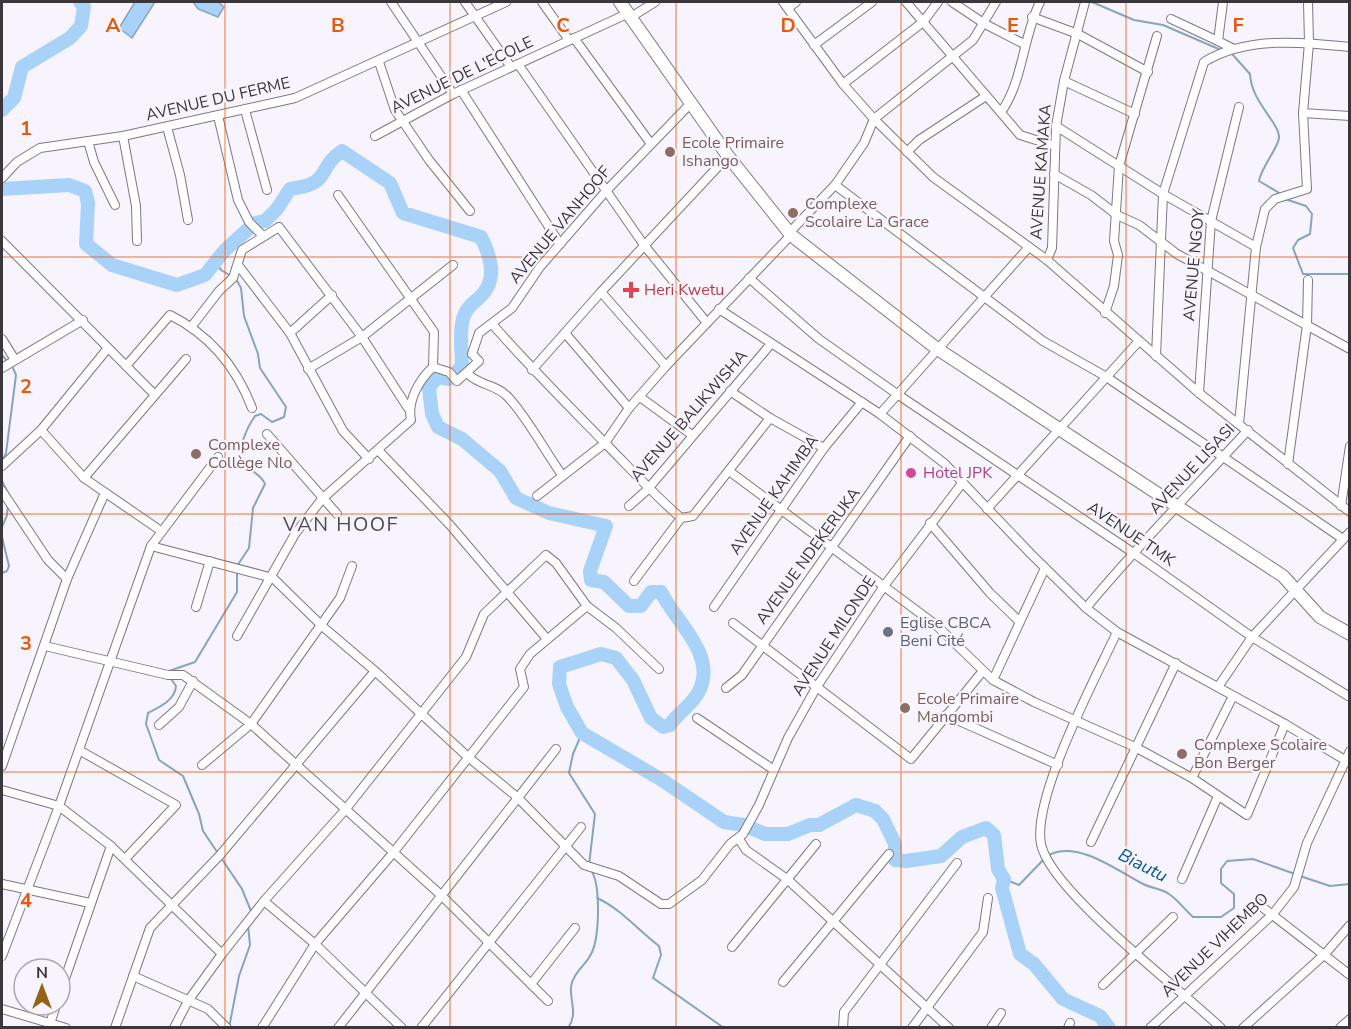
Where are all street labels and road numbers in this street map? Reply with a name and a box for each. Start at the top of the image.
street label: AVENUE DE L'ECOLE [387,31,537,119]
street label: AVENUE DU FERME [144,72,292,126]
street label: AVENUE KAMAKA [1025,103,1057,241]
street label: AVENUE VANHOOF [504,161,616,288]
street label: AVENUE NGOY [1178,207,1210,322]
street label: AVENUE BALIKWISHA [625,345,753,487]
street label: AVENUE LISASI [1144,419,1240,519]
street label: AVENUE KAHIMBA [724,430,824,559]
street label: AVENUE NDEKERUKA [751,483,865,629]
street label: AVENUE TMK [1083,497,1180,572]
street label: AVENUE MILONDE [787,572,881,700]
street label: AVENUE VIHEMBO [1156,888,1274,1002]

